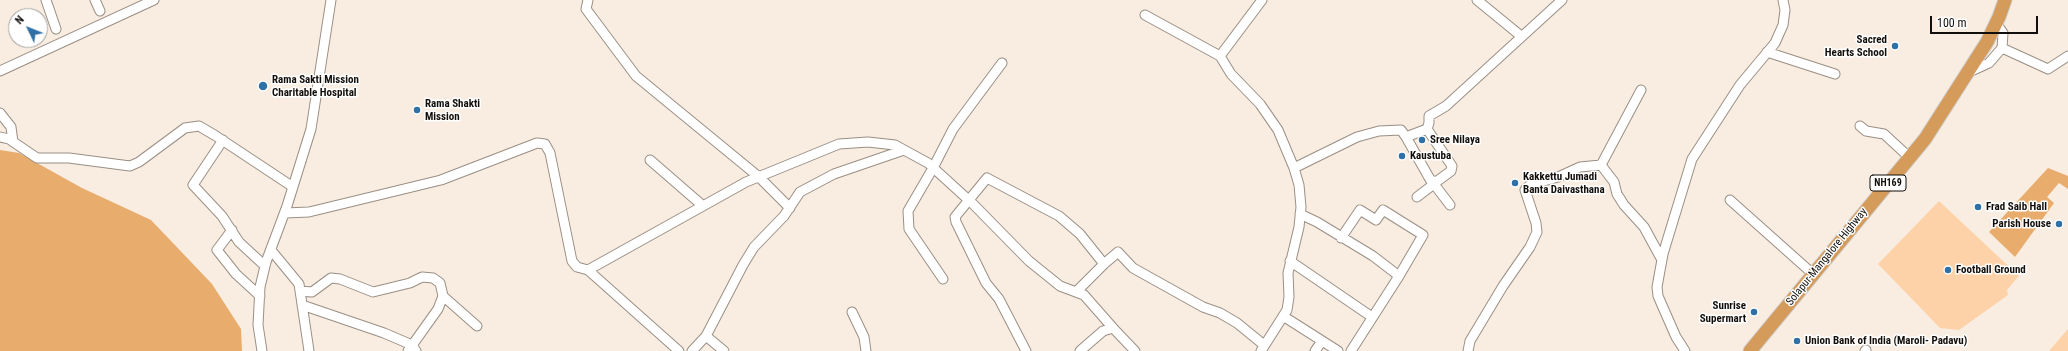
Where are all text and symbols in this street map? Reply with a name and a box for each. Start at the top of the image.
north arrow [8,8,48,48]
scale bar [1932,8,2040,34]
text: N [13,13,27,27]
text: 100 m [1937,16,1967,30]
place label: Sacred Hearts School [1825,33,1887,59]
marker: Sacred Hearts School [1890,41,1900,51]
place label: Rama Sakti Mission Charitable Hospital [272,73,359,99]
marker: Rama Sakti Mission Charitable Hospital [257,80,269,92]
place label: Rama Shakti Mission [425,97,480,123]
marker: Rama Shakti Mission [412,105,422,115]
place label: Sree Nilaya [1430,133,1480,147]
marker: Sree Nilaya [1417,135,1427,145]
place label: Kaustuba [1410,149,1451,163]
marker: Kaustuba [1397,151,1407,161]
place label: Kakkettu Jumadi Banta Daivasthana [1523,170,1605,196]
road number: NH169 [1870,175,1906,191]
marker: Kakkettu Jumadi Banta Daivasthana [1510,178,1520,188]
place label: Frad Saib Hall [1986,200,2047,214]
marker: Frad Saib Hall [1973,202,1983,212]
street label: Solapur-Mangalore Highway [1784,206,1870,308]
place label: Parish House [1992,217,2051,231]
marker: Parish House [2054,219,2064,229]
place label: Football Ground [1956,263,2026,277]
marker: Football Ground [1943,265,1953,275]
place label: Sunrise Supermart [1700,299,1746,325]
marker: Sunrise Supermart [1749,307,1759,317]
place label: Union Bank of India (Maroli- Padavu) [1805,334,1967,348]
marker: Union Bank of India (Maroli- Padavu) [1792,336,1802,346]

